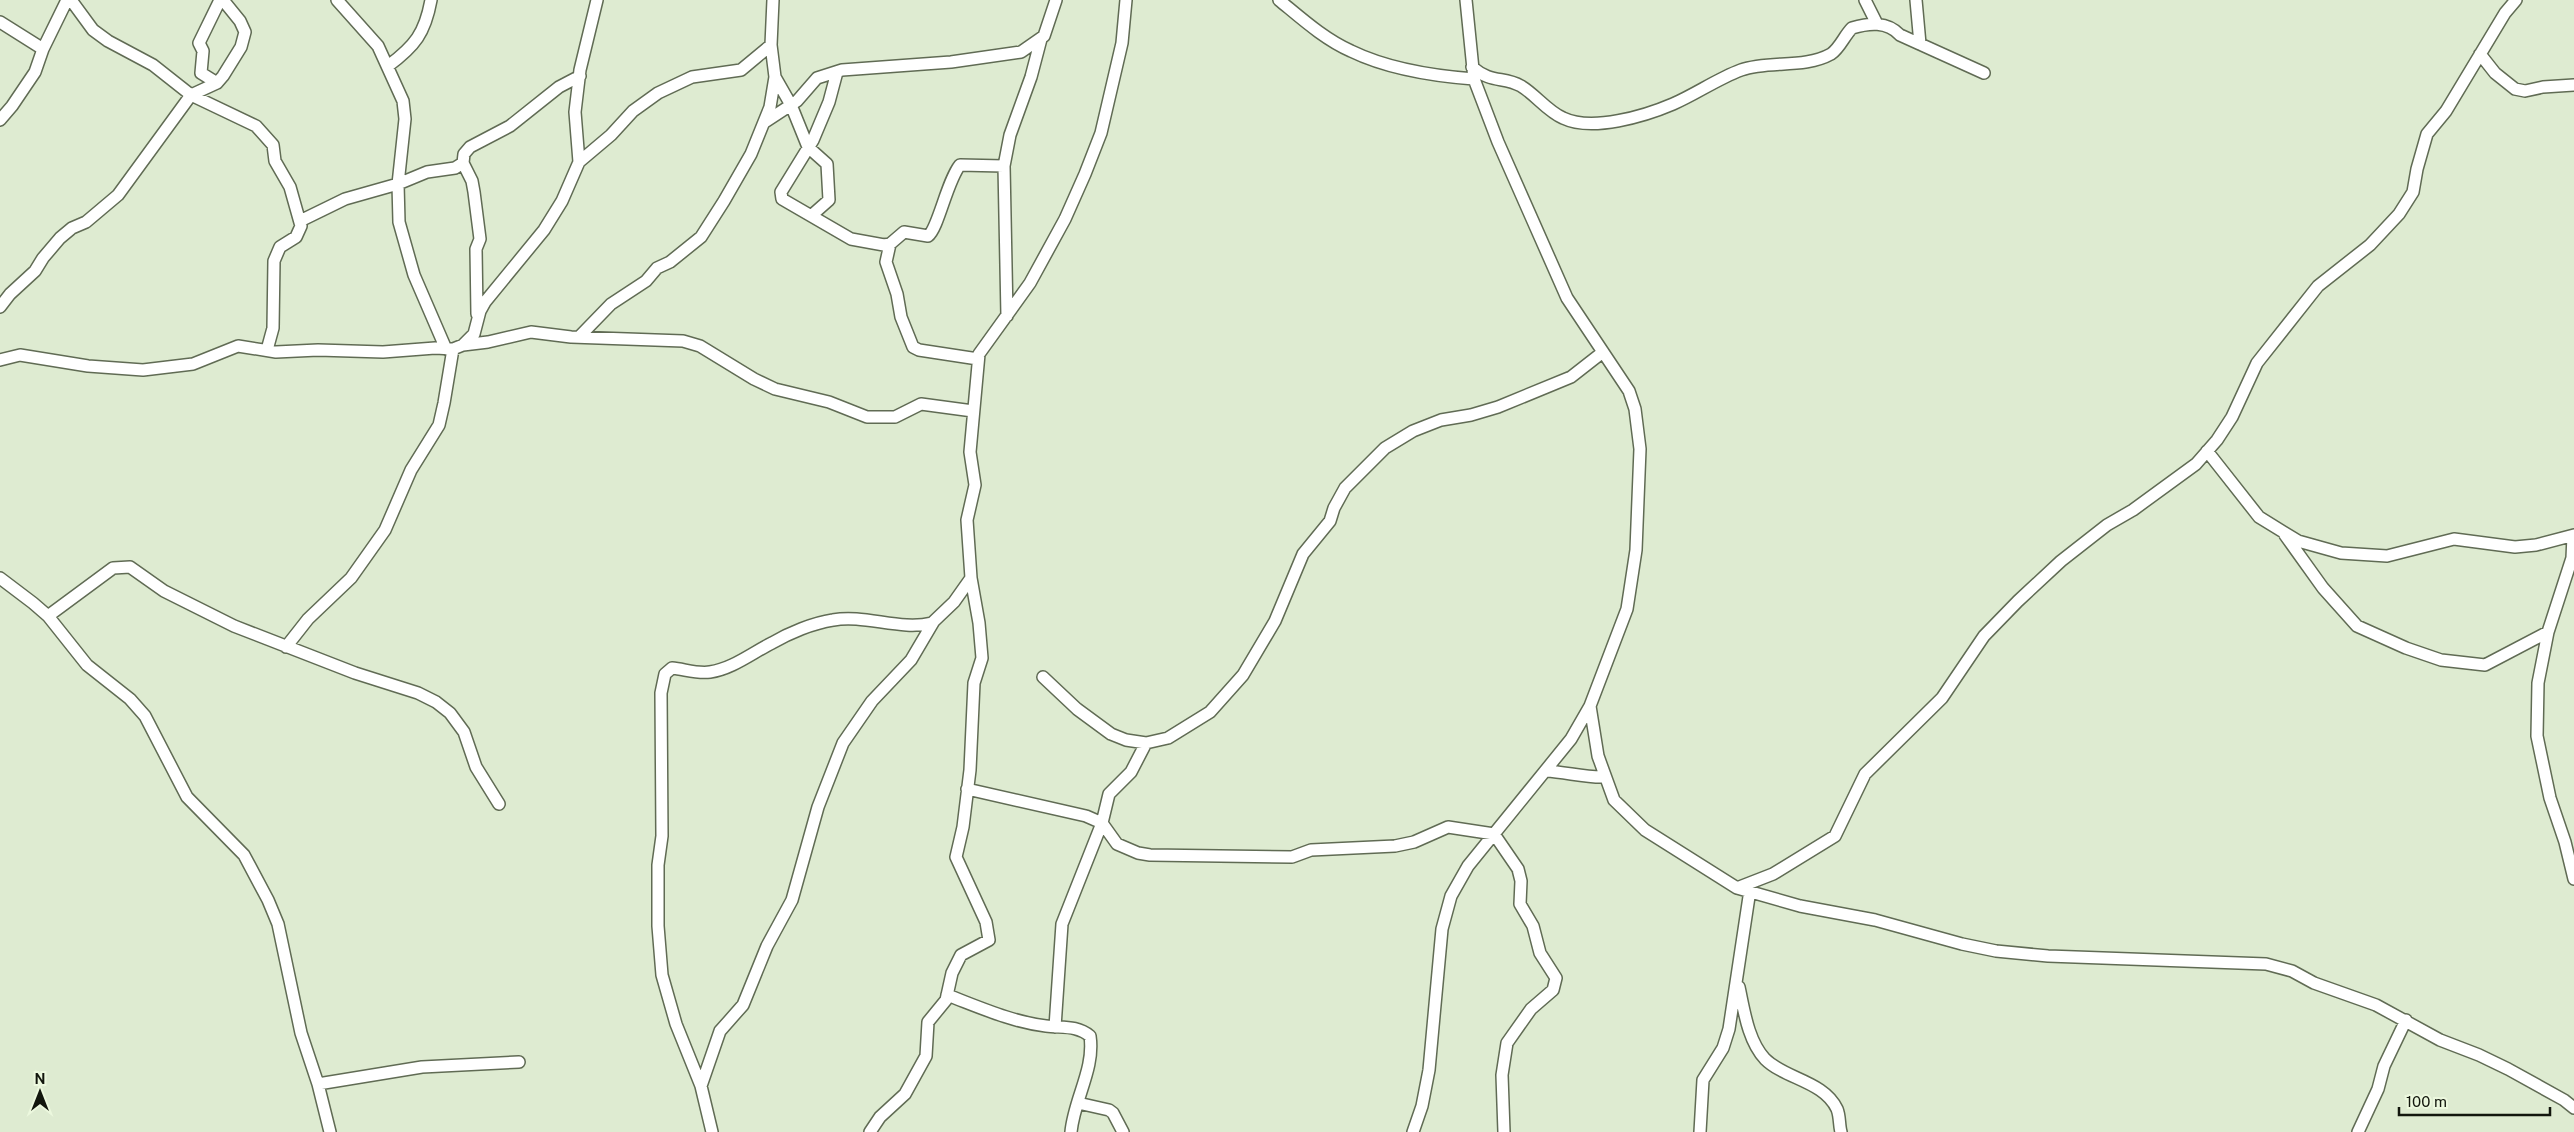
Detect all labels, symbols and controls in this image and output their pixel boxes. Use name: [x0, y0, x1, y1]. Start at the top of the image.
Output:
north arrow: [15, 1067, 65, 1117]
text: N: [35, 1071, 45, 1087]
scale bar: [2399, 1084, 2550, 1116]
text: 100 m: [2406, 1093, 2447, 1110]

